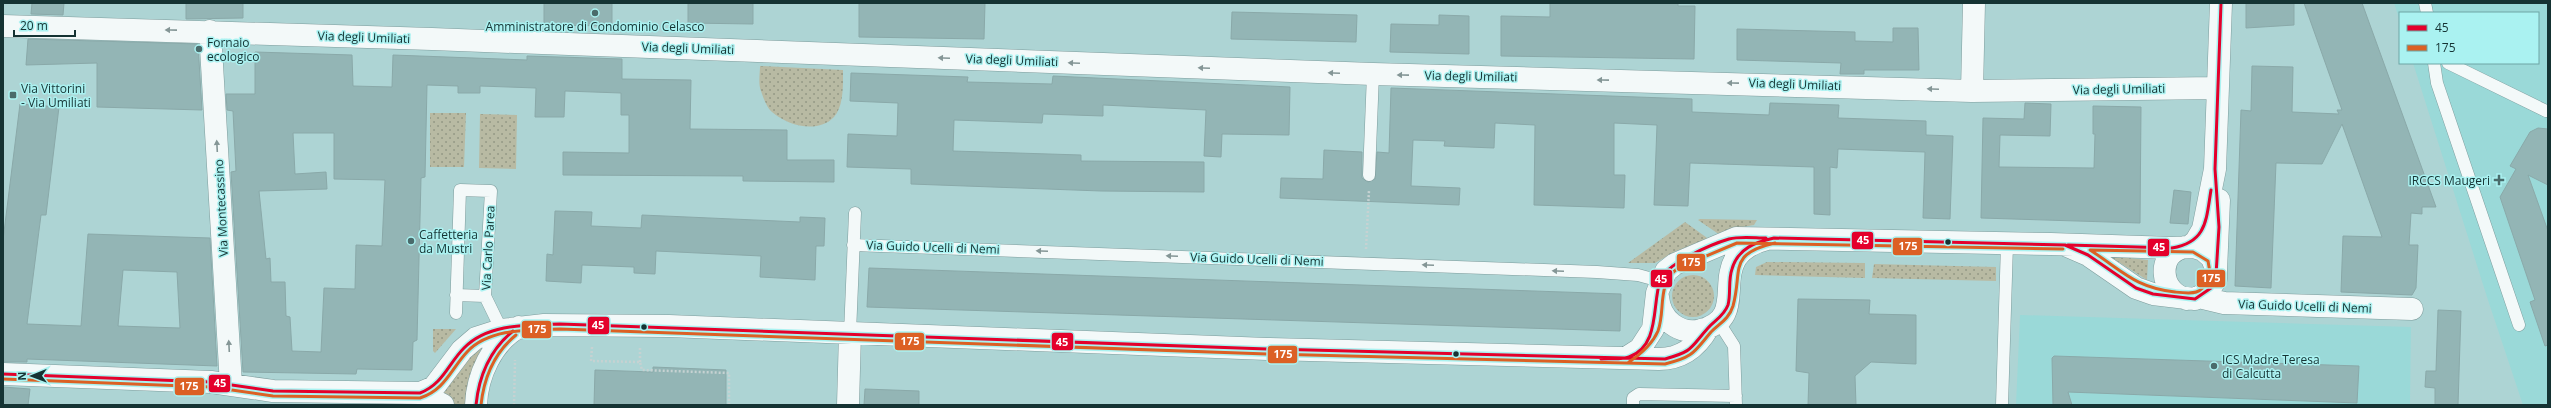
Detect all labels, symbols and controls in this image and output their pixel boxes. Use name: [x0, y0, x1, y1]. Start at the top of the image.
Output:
marker: Amministratore di Condominio Celasco: [590, 8, 600, 18]
scale bar: [14, 12, 75, 38]
legend: [2399, 12, 2539, 64]
text: 20 m: [20, 17, 48, 34]
place label: Amministratore di Condominio Celasco: [486, 18, 704, 35]
text: 45: [2435, 19, 2449, 36]
one-way arrow: [164, 27, 177, 33]
street label: Via degli Umiliati: [317, 27, 411, 47]
place label: Fornaio ecologico: [207, 34, 259, 65]
street label: Via degli Umiliati: [641, 38, 735, 58]
text: 175: [2435, 39, 2456, 56]
marker: Fornaio ecologico: [194, 44, 204, 54]
street label: Via degli Umiliati: [965, 50, 1059, 70]
one-way arrow: [937, 55, 950, 61]
one-way arrow: [1067, 60, 1080, 66]
one-way arrow: [1198, 64, 1210, 71]
street label: Via degli Umiliati: [1425, 67, 1517, 85]
one-way arrow: [1328, 69, 1340, 76]
one-way arrow: [1396, 72, 1409, 78]
street label: Via degli Umiliati: [1748, 74, 1842, 94]
one-way arrow: [1597, 76, 1609, 83]
place label: Via Vittorini - Via Umiliati: [21, 80, 91, 111]
one-way arrow: [1726, 80, 1739, 86]
street label: Via degli Umiliati: [2073, 80, 2165, 98]
one-way arrow: [1927, 86, 1939, 93]
marker: Via Vittorini - Via Umiliati: [8, 90, 18, 100]
one-way arrow: [214, 139, 220, 152]
street label: Via Montecassino: [210, 159, 232, 257]
place label: IRCCS Maugeri: [2408, 172, 2490, 189]
marker: IRCCS Maugeri: [2493, 174, 2505, 186]
street label: Via Carlo Parea: [477, 205, 499, 291]
place label: Caffetteria da Mustri: [419, 226, 478, 257]
line badge: 45: [1851, 231, 1874, 250]
text: 45: [1857, 232, 1869, 247]
marker: Caffetteria da Mustri: [406, 236, 416, 246]
street label: Via Guido Ucelli di Nemi: [866, 236, 1000, 258]
line badge: 175: [1892, 237, 1923, 256]
unlabelled marker: [1943, 237, 1953, 247]
text: 175: [1899, 238, 1917, 253]
line badge: 45: [2147, 238, 2170, 257]
text: 45: [2153, 239, 2165, 254]
one-way arrow: [1036, 248, 1048, 255]
street label: Via Guido Ucelli di Nemi: [1190, 248, 1324, 270]
one-way arrow: [1165, 253, 1178, 259]
line badge: 175: [1676, 253, 1706, 272]
text: 175: [1682, 254, 1700, 269]
one-way arrow: [1422, 262, 1434, 269]
one-way arrow: [1552, 267, 1564, 274]
line badge: 45: [1650, 269, 1673, 288]
line badge: 175: [2196, 269, 2226, 288]
text: 175: [2202, 270, 2220, 285]
text: 45: [1655, 271, 1667, 286]
street label: Via Guido Ucelli di Nemi: [2238, 295, 2372, 317]
line badge: 45: [587, 316, 610, 335]
text: 45: [592, 317, 604, 332]
line badge: 175: [521, 320, 552, 339]
text: 175: [528, 321, 546, 336]
unlabelled marker: [639, 322, 649, 332]
line badge: 175: [894, 332, 925, 351]
line badge: 45: [1051, 332, 1074, 351]
text: 175: [901, 333, 919, 348]
text: 45: [1056, 334, 1068, 349]
one-way arrow: [225, 340, 232, 352]
line badge: 175: [1267, 345, 1298, 364]
text: 175: [1274, 346, 1292, 361]
unlabelled marker: [1451, 349, 1461, 359]
place label: ICS Madre Teresa di Calcutta: [2222, 351, 2320, 382]
north arrow: [12, 356, 52, 396]
marker: ICS Madre Teresa di Calcutta: [2209, 361, 2219, 371]
text: N: [14, 372, 29, 381]
line badge: 45: [208, 374, 231, 393]
text: 45: [214, 375, 226, 390]
line badge: 175: [174, 377, 205, 396]
text: 175: [180, 378, 198, 393]

